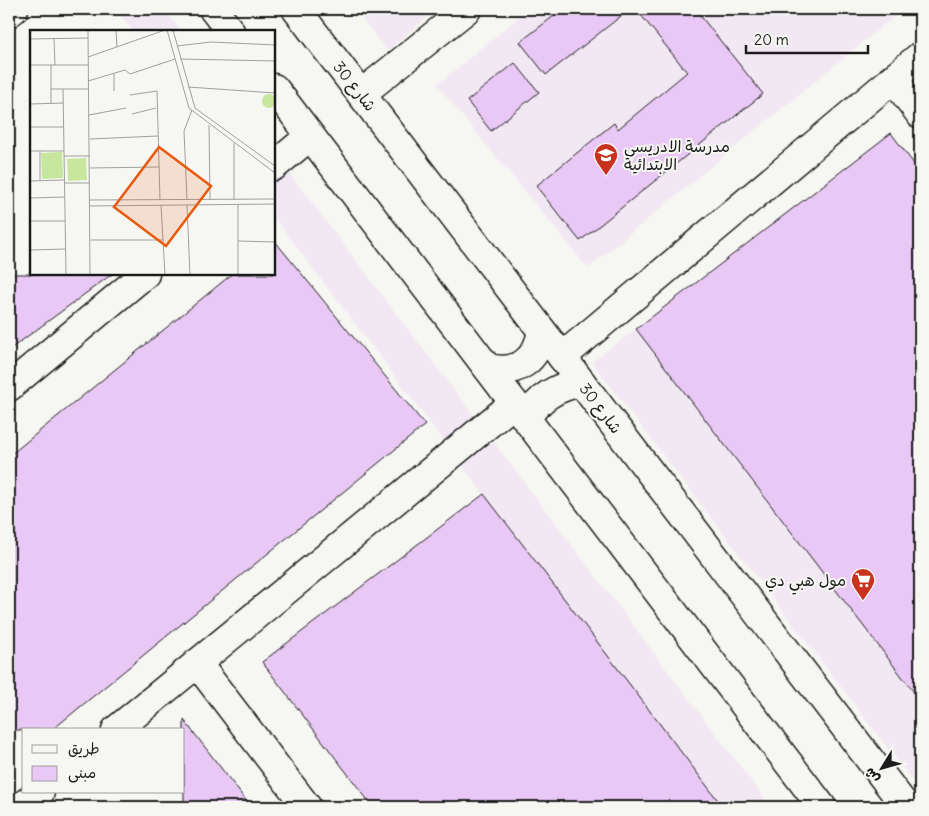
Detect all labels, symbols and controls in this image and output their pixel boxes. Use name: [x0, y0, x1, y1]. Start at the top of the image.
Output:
scale bar: [746, 22, 869, 54]
inset map: [30, 30, 275, 275]
text: 20 m: [754, 30, 789, 49]
street label: شارع 30: [328, 57, 381, 116]
place label: مدرسة الادريسي الابتدائية: [624, 136, 730, 174]
school or university icon: مدرسة الادريسي الابتدائية: [593, 142, 619, 176]
street label: شارع 30: [574, 379, 626, 438]
supermarket icon: مول هبي دي: [850, 567, 876, 601]
place label: مول هبي دي: [765, 570, 846, 595]
legend: [22, 728, 185, 794]
text: طريق: [68, 739, 100, 758]
north arrow: [856, 744, 906, 794]
text: مبنى: [68, 763, 96, 783]
text: ش: [860, 764, 883, 787]

